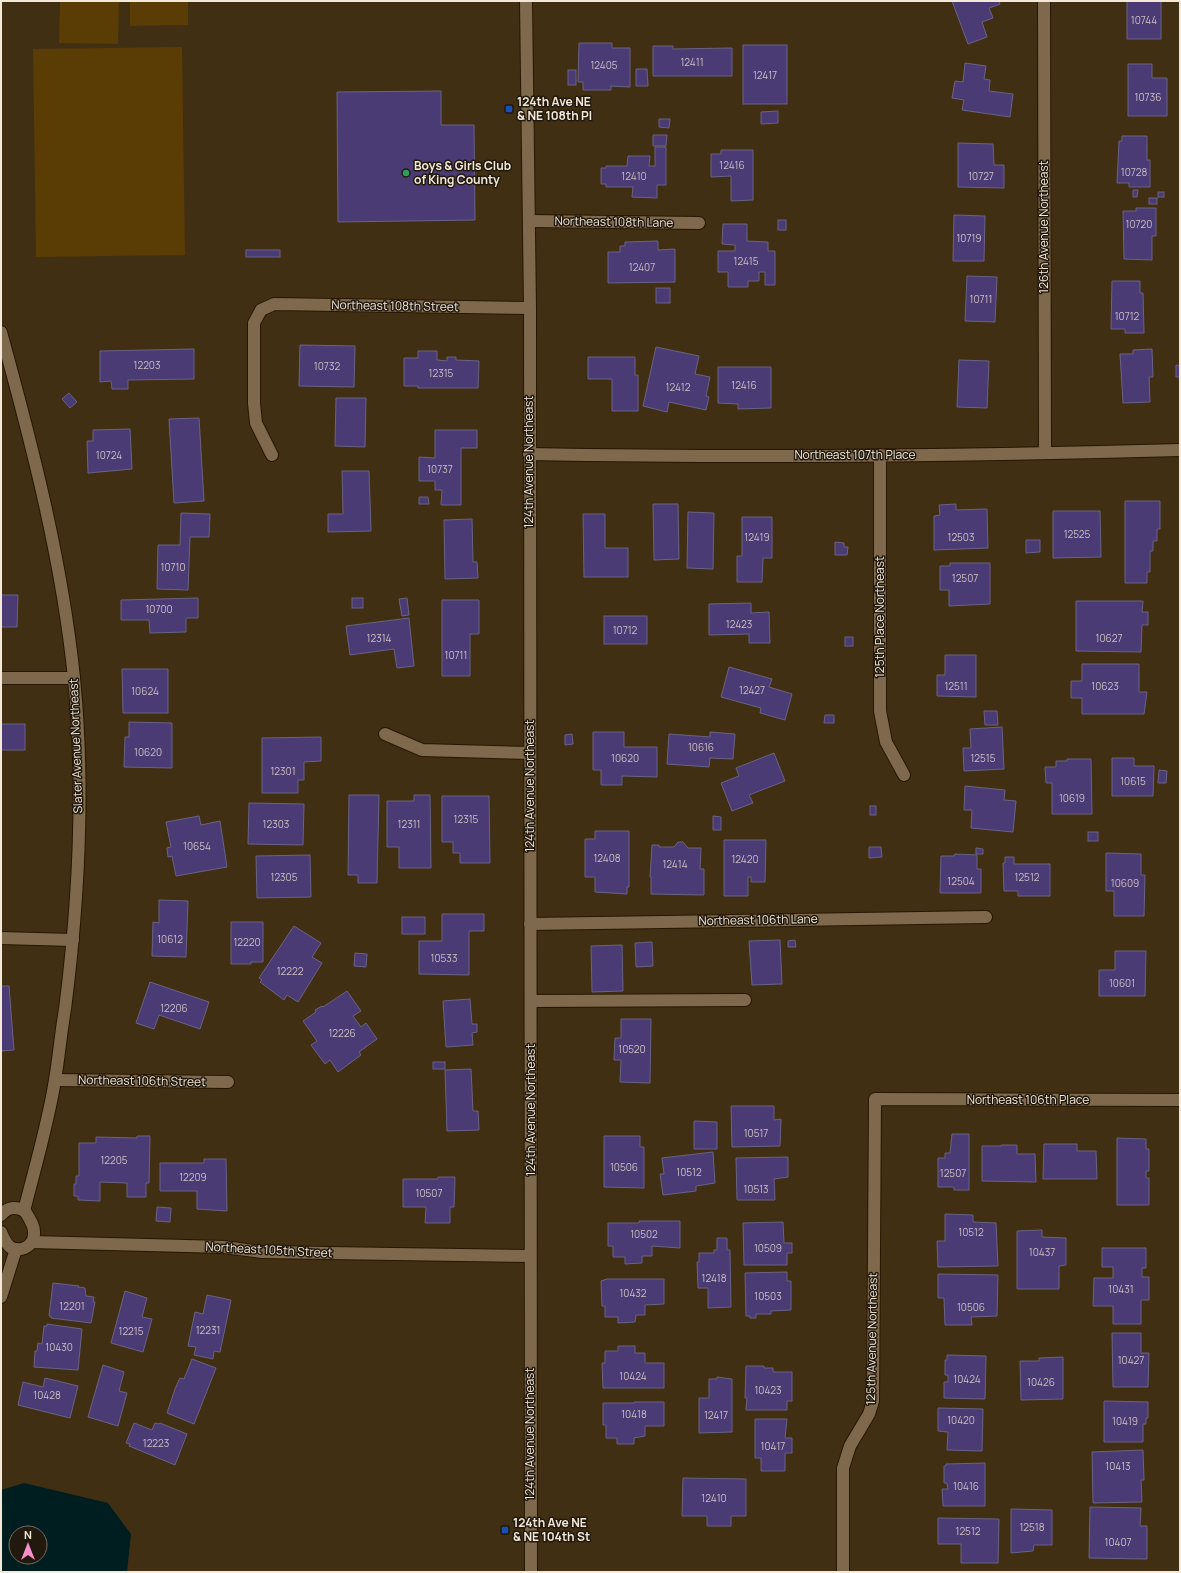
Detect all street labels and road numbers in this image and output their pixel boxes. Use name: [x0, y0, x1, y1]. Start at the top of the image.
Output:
street label: 126th Avenue Northeast: [1035, 160, 1052, 294]
street label: Northeast 108th Lane: [554, 212, 674, 231]
street label: Northeast 108th Street: [331, 296, 459, 315]
street label: 124th Avenue Northeast: [520, 396, 537, 528]
street label: Northeast 107th Place: [794, 446, 916, 463]
street label: 125th Place Northeast: [871, 556, 888, 678]
street label: Slater Avenue Northeast: [65, 678, 86, 814]
street label: 124th Avenue Northeast: [521, 720, 538, 852]
street label: Northeast 106th Lane: [698, 910, 818, 929]
street label: 124th Avenue Northeast: [522, 1044, 539, 1176]
street label: Northeast 106th Street: [78, 1071, 206, 1090]
street label: Northeast 106th Place: [967, 1091, 1089, 1108]
street label: Northeast 105th Street: [205, 1238, 333, 1261]
street label: 125th Avenue Northeast: [862, 1272, 881, 1405]
street label: 124th Avenue Northeast: [521, 1368, 538, 1500]

